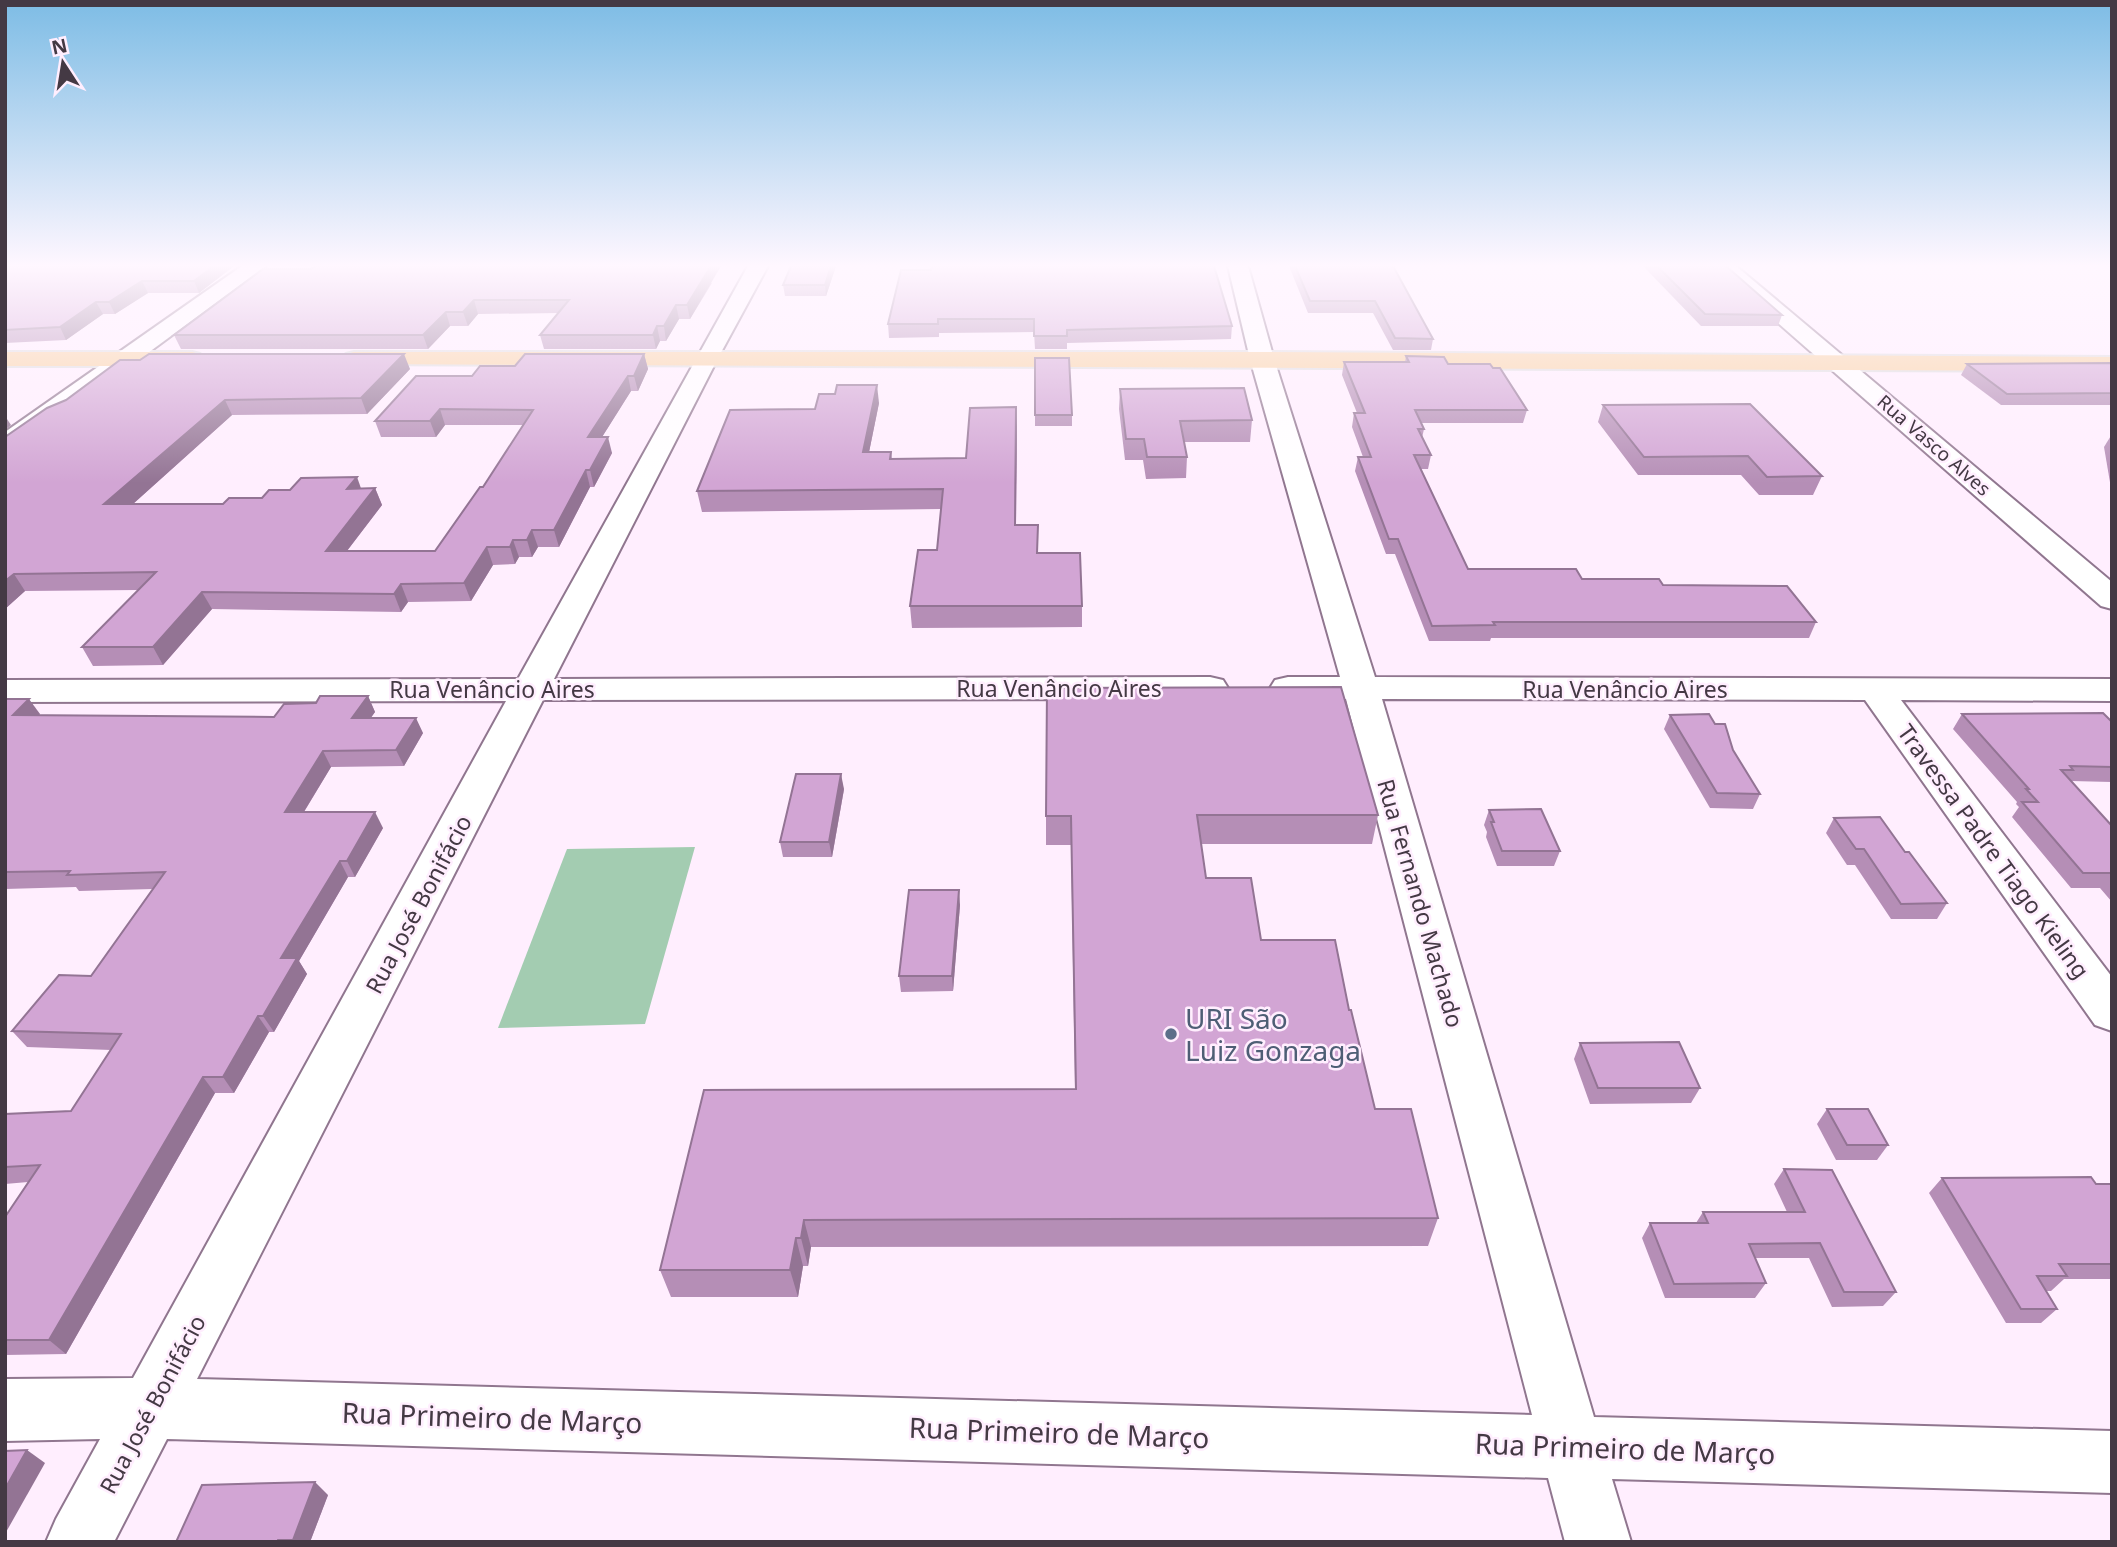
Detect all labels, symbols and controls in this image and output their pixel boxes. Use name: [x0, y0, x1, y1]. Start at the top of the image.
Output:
north arrow: [28, 28, 98, 98]
text: N: [49, 32, 70, 61]
street label: Rua Vasco Alves: [1872, 389, 1996, 501]
street label: Rua Venâncio Aires: [956, 672, 1162, 704]
street label: Rua Venâncio Aires: [389, 673, 595, 705]
street label: Rua Venâncio Aires: [1522, 673, 1728, 705]
street label: Travessa Padre Tiago Kieling: [1891, 717, 2097, 985]
street label: Rua Fernando Machado: [1370, 775, 1472, 1031]
street label: Rua José Bonifácio: [357, 809, 479, 999]
place label: URI São Luiz Gonzaga: [1185, 999, 1361, 1069]
marker: URI São Luiz Gonzaga: [1163, 1026, 1179, 1042]
street label: Rua José Bonifácio: [91, 1309, 213, 1499]
street label: Rua Primeiro de Março: [341, 1393, 643, 1441]
street label: Rua Primeiro de Março: [908, 1408, 1210, 1456]
street label: Rua Primeiro de Março: [1474, 1424, 1776, 1472]

